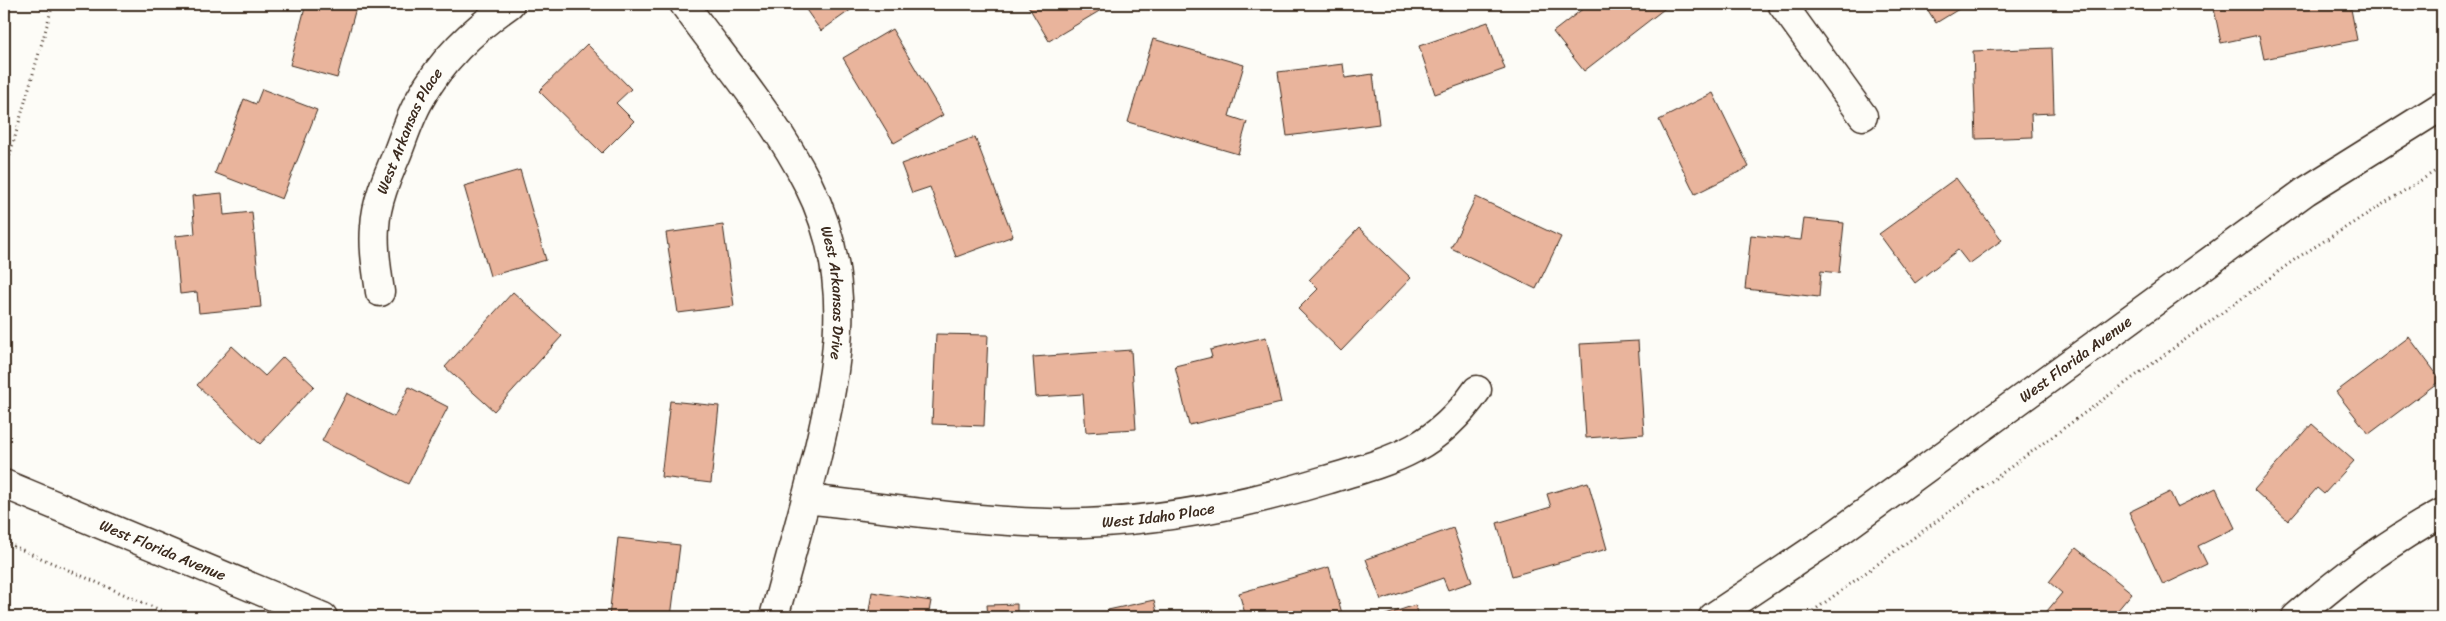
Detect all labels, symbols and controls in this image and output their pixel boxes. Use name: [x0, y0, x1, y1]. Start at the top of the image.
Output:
street label: West Arkansas Place: [369, 62, 450, 198]
street label: West Arkansas Drive: [813, 223, 851, 361]
street label: West Florida Avenue: [2013, 309, 2138, 409]
street label: West Idaho Place: [1101, 495, 1217, 535]
street label: West Florida Avenue: [96, 512, 230, 588]

